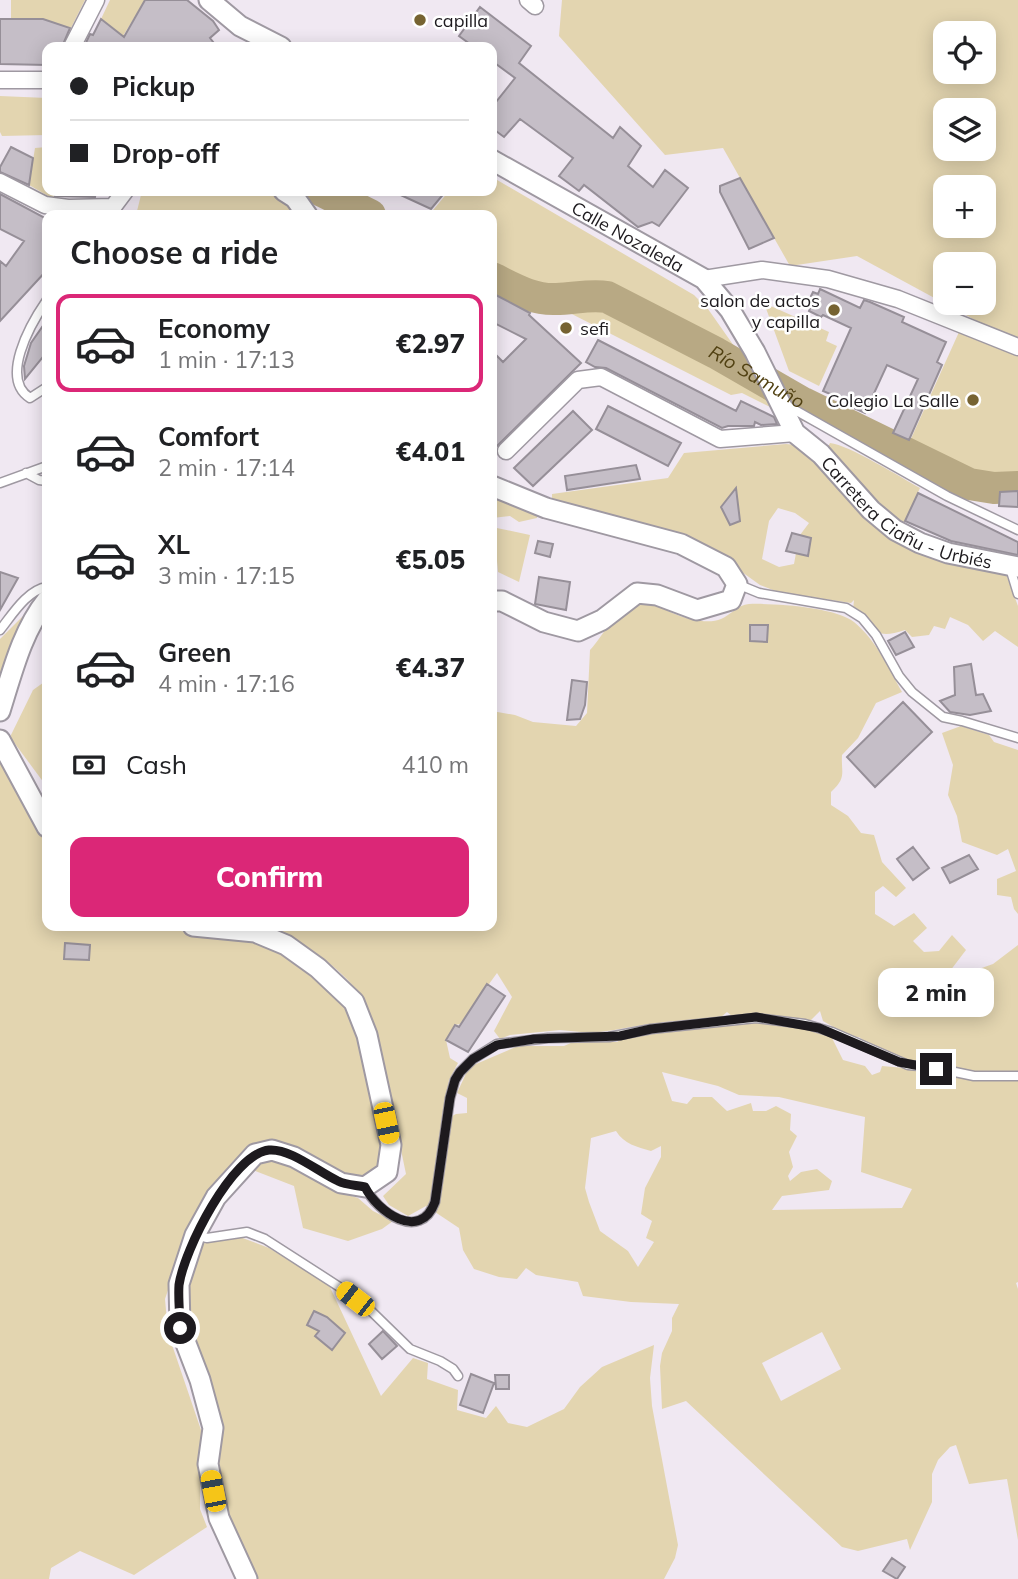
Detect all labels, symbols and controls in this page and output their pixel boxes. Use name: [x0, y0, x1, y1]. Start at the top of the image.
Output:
place label: capilla: [434, 9, 488, 32]
marker: capilla: [412, 12, 428, 28]
map controls: [933, 21, 996, 315]
button: locate: [933, 21, 996, 84]
text: Pickup: [112, 70, 195, 103]
button: layers: [933, 98, 996, 161]
text: Drop-off: [112, 137, 219, 170]
button: +: [933, 175, 996, 238]
street label: Calle Nozaleda: [568, 196, 688, 277]
text: Choose a ride: [70, 232, 278, 272]
button: −: [933, 252, 996, 315]
place label: salon de actos y capilla: [700, 289, 820, 333]
marker: salon de actos y capilla: [826, 302, 842, 318]
icon: car: [74, 312, 137, 375]
text: Economy: [158, 312, 270, 345]
place label: sefi: [580, 317, 609, 340]
marker: sefi: [558, 320, 574, 336]
text: €2.97: [396, 327, 465, 360]
water label: Río Samuño: [705, 340, 809, 413]
text: 1 min · 17:13: [158, 345, 295, 374]
place label: Colegio La Salle: [827, 389, 959, 412]
marker: Colegio La Salle: [965, 392, 981, 408]
icon: car: [74, 420, 137, 483]
text: Comfort: [158, 420, 259, 453]
text: €4.01: [396, 435, 465, 468]
street label: Carretera Ciañu - Urbiés: [817, 451, 994, 573]
text: 2 min · 17:14: [158, 453, 295, 482]
icon: car: [74, 528, 137, 591]
text: XL: [158, 528, 190, 561]
text: €5.05: [396, 543, 465, 576]
text: 3 min · 17:15: [158, 561, 295, 590]
icon: car: [74, 636, 137, 699]
text: Green: [158, 636, 231, 669]
text: €4.37: [396, 651, 465, 684]
text: 4 min · 17:16: [158, 669, 295, 698]
icon: cash: [70, 746, 108, 784]
text: Cash: [126, 748, 187, 781]
text: 410 m: [401, 750, 469, 779]
button: Confirm: [70, 837, 469, 917]
callout: 2 min: [878, 968, 994, 1016]
text: 2 min: [905, 978, 967, 1007]
route end: [920, 1053, 952, 1085]
car: [372, 1100, 401, 1146]
car: [332, 1278, 379, 1320]
route start: [164, 1312, 196, 1344]
car: [199, 1468, 228, 1514]

